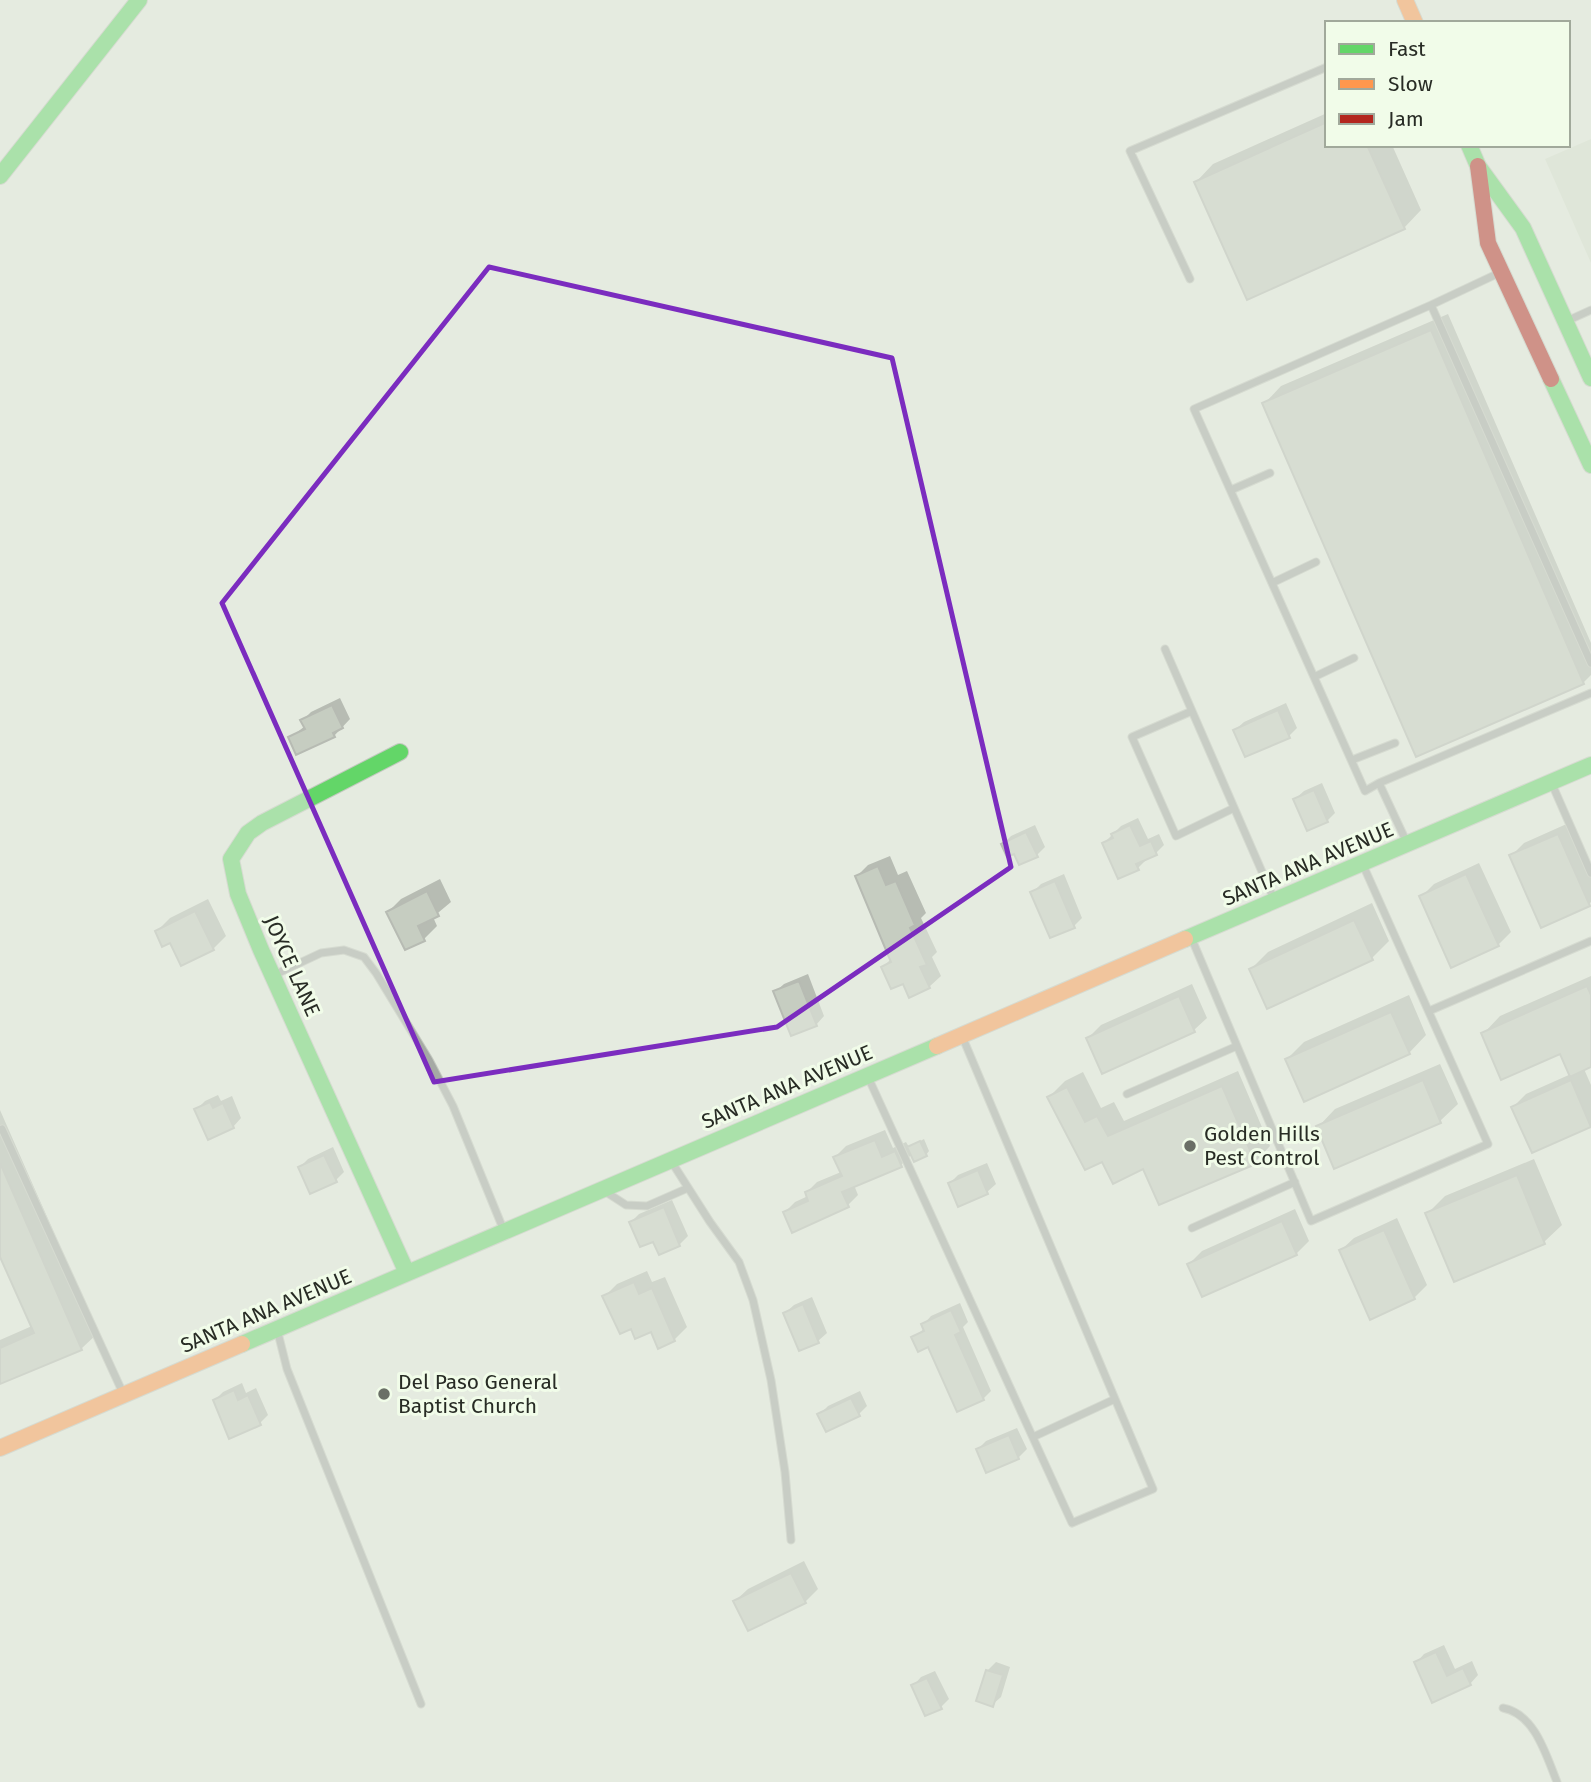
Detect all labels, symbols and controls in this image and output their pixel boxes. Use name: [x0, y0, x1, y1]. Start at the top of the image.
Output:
legend: [1325, 21, 1570, 147]
text: Fast: [1388, 36, 1426, 62]
text: Slow: [1388, 71, 1433, 97]
text: Jam: [1388, 106, 1424, 132]
street label: SANTA ANA AVENUE: [1219, 816, 1397, 912]
street label: JOYCE LANE: [258, 911, 326, 1021]
street label: SANTA ANA AVENUE: [698, 1039, 876, 1135]
place label: Golden Hills Pest Control: [1204, 1121, 1320, 1171]
marker: Golden Hills Pest Control: [1182, 1138, 1198, 1154]
street label: SANTA ANA AVENUE: [177, 1263, 355, 1359]
place label: Del Paso General Baptist Church: [398, 1369, 558, 1419]
marker: Del Paso General Baptist Church: [376, 1386, 392, 1402]

